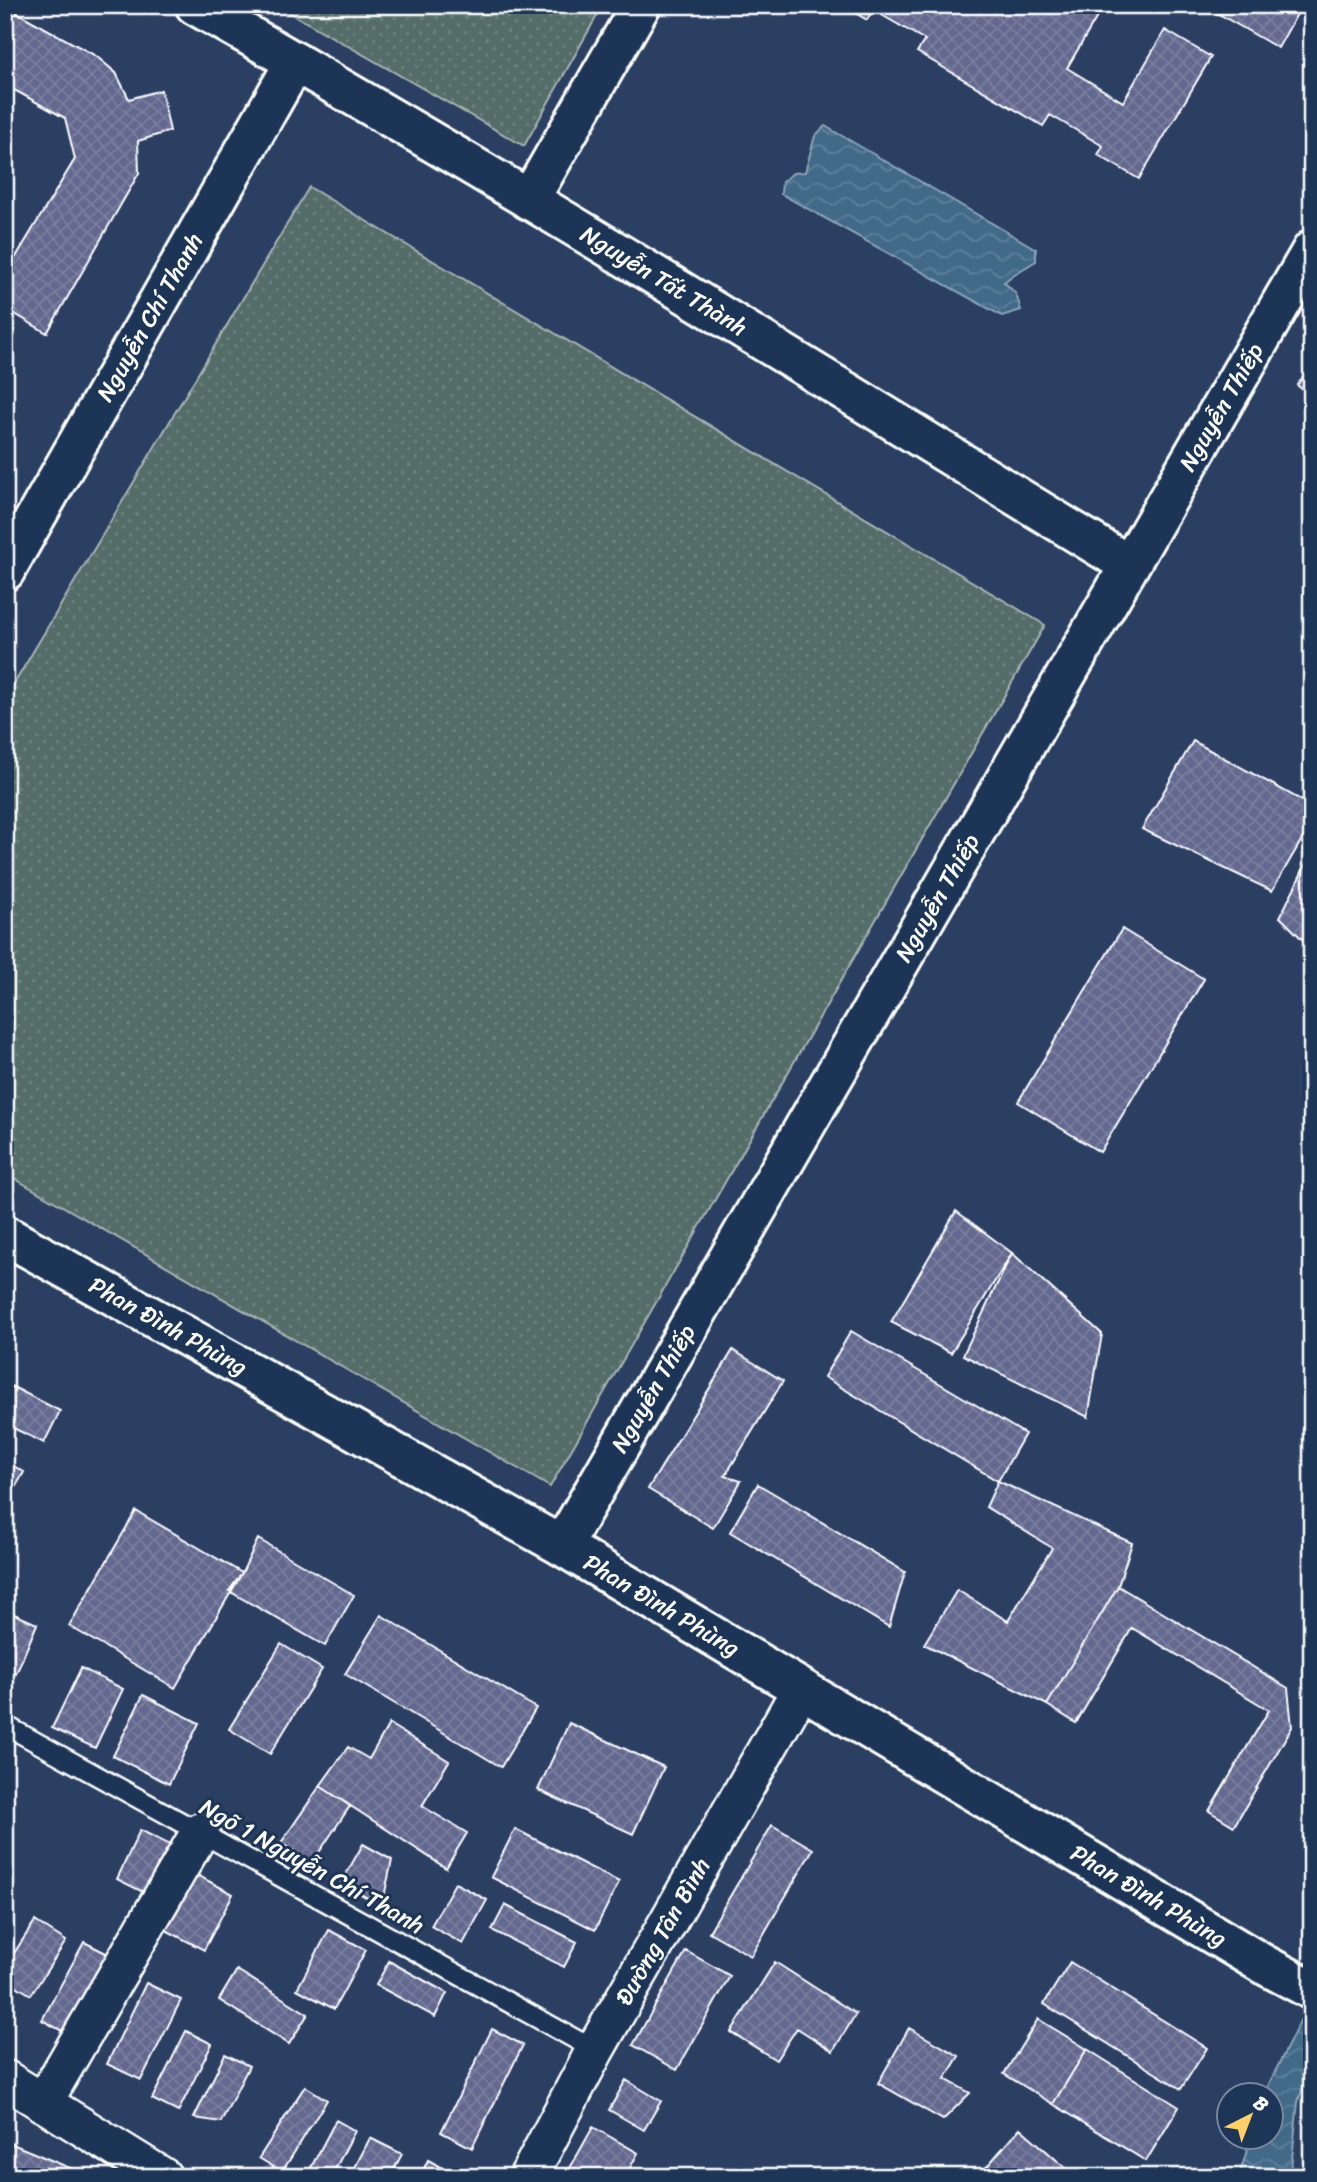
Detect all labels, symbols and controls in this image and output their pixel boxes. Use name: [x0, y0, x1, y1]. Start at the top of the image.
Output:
street label: Nguyễn Tất Thành: [572, 214, 756, 348]
street label: Nguyễn Chí Thanh: [85, 225, 215, 410]
street label: Nguyễn Thiếp: [1167, 334, 1275, 479]
street label: Nguyễn Thiếp: [883, 825, 991, 970]
street label: Phan Đình Phùng: [81, 1265, 256, 1388]
street label: Nguyễn Thiếp: [599, 1316, 707, 1461]
street label: Phan Đình Phùng: [575, 1542, 748, 1669]
street label: Ngõ 1 Nguyễn Chí Thanh: [191, 1786, 433, 1946]
street label: Phan Đình Phùng: [1062, 1833, 1235, 1959]
street label: Đường Tân Bình: [604, 1850, 722, 2014]
north arrow: [1216, 2080, 1286, 2150]
text: B: [1246, 2087, 1277, 2120]

